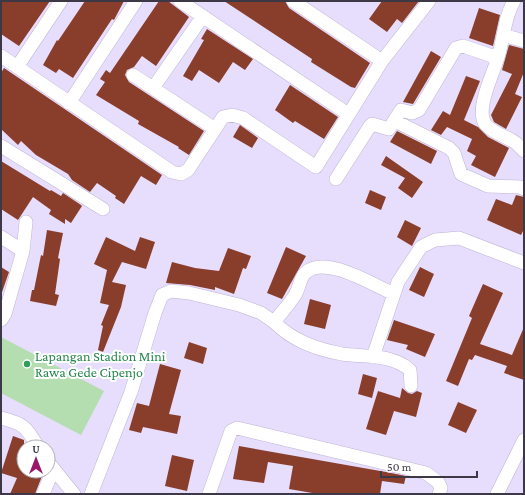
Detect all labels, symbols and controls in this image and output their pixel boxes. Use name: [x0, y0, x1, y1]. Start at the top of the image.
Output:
place label: Lapangan Stadion Mini Rawa Gede Cipenjo: [35, 348, 166, 381]
marker: Lapangan Stadion Mini Rawa Gede Cipenjo: [22, 359, 32, 369]
north arrow: [16, 439, 56, 479]
text: U: [32, 443, 40, 455]
scale bar: [381, 453, 477, 479]
text: 50 m: [387, 460, 412, 474]

